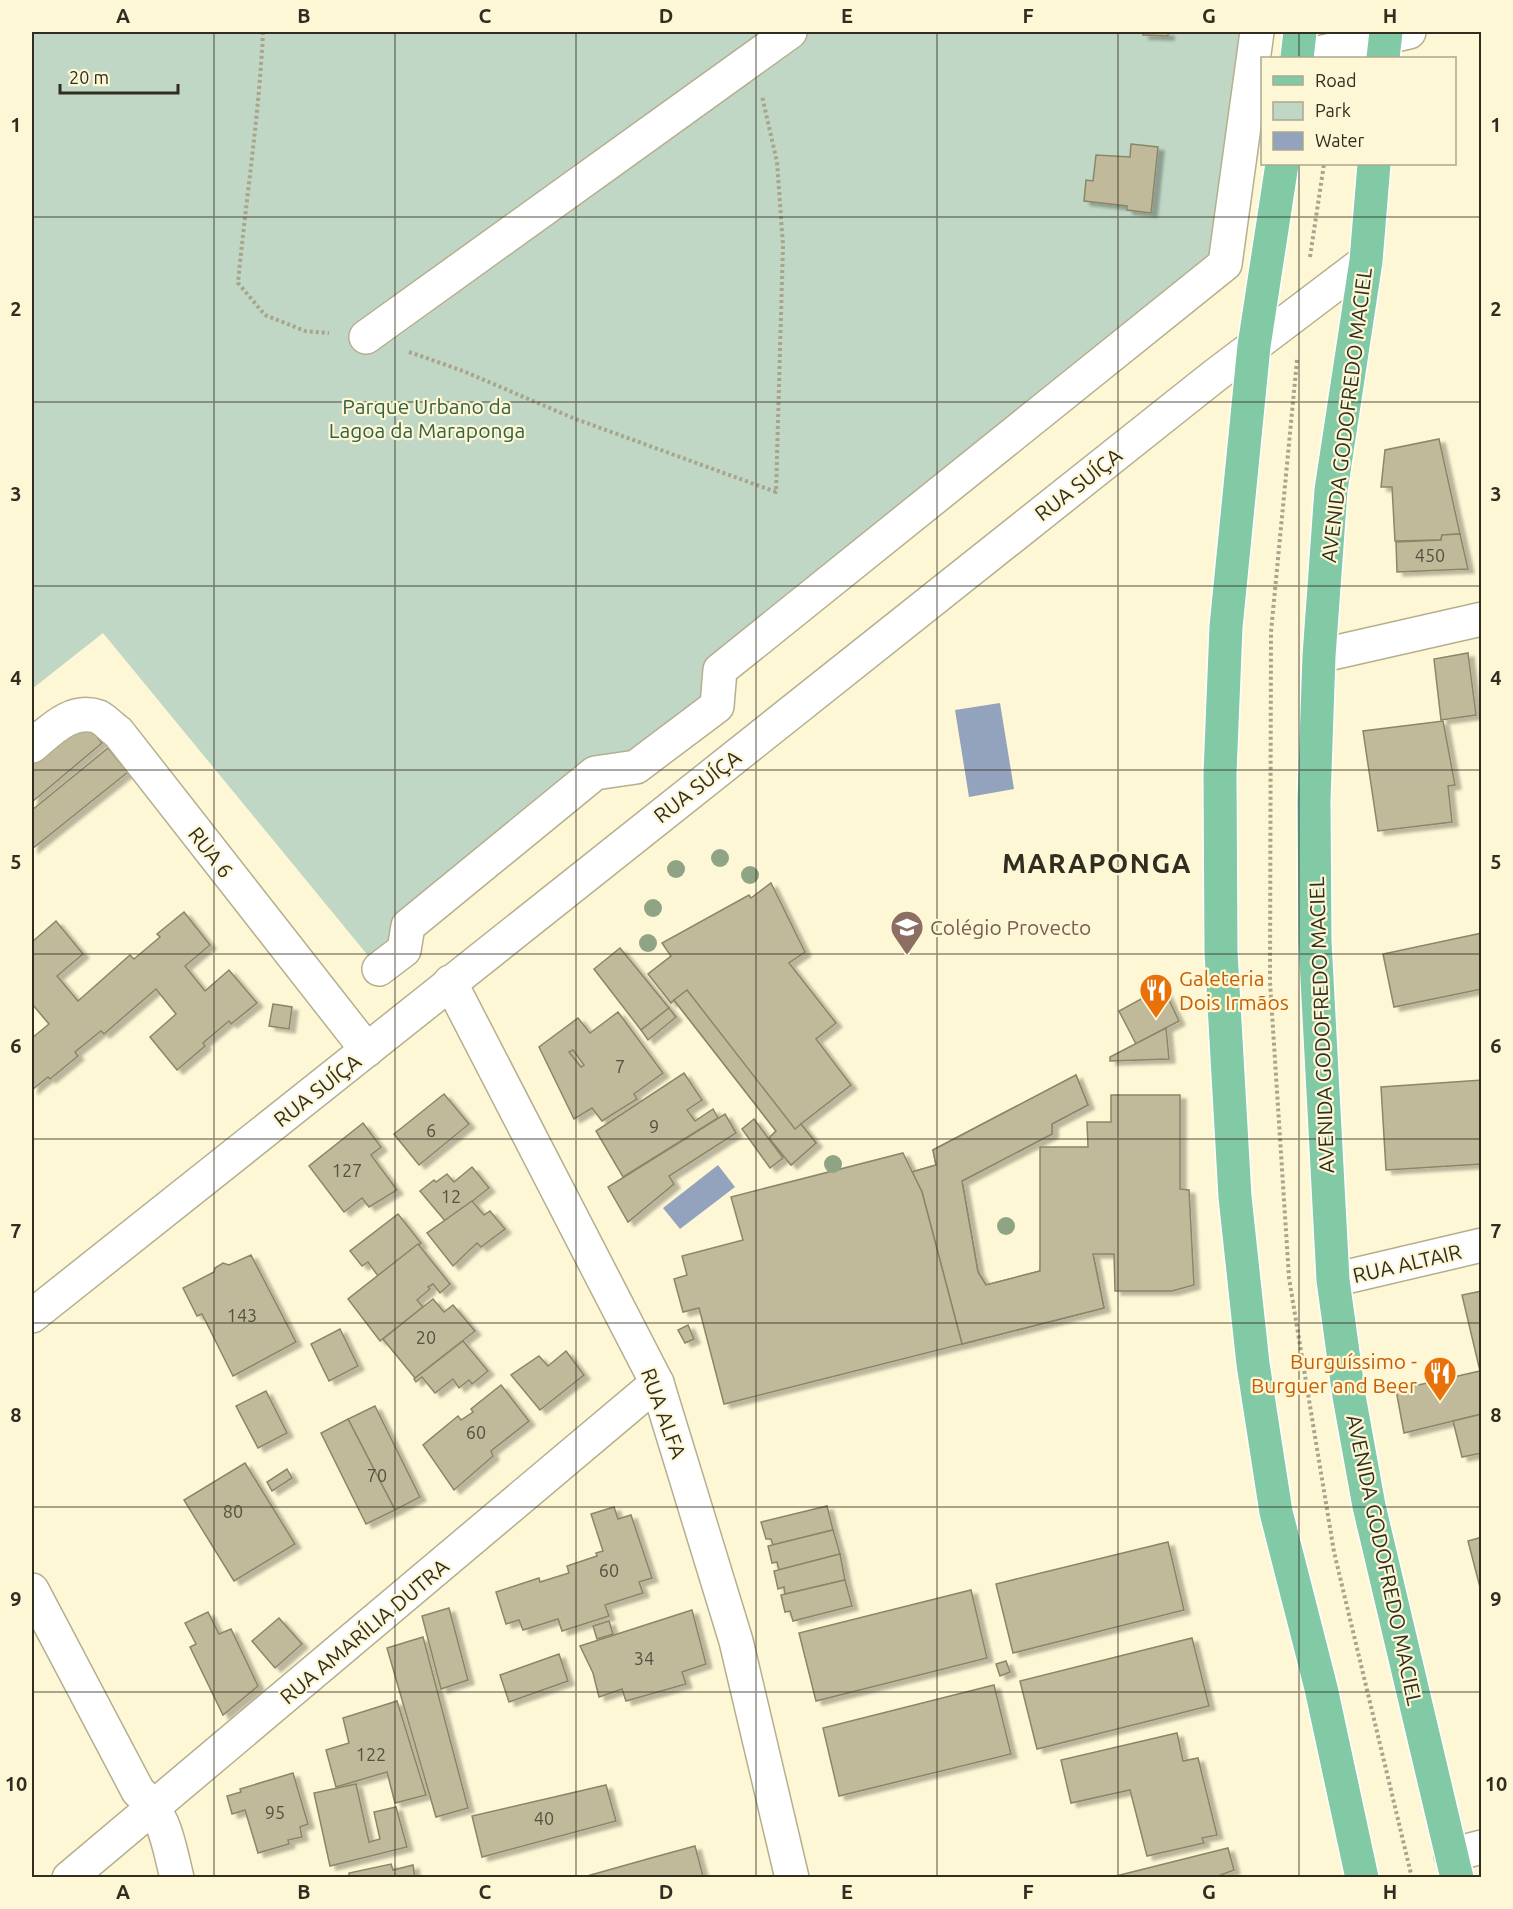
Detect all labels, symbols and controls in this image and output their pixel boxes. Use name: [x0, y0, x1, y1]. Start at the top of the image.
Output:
text: A: [116, 4, 130, 27]
text: B: [297, 4, 311, 27]
text: C: [479, 4, 492, 27]
text: D: [659, 4, 673, 27]
text: E: [841, 4, 853, 27]
text: F: [1022, 4, 1034, 27]
text: G: [1202, 4, 1216, 27]
text: H: [1383, 4, 1397, 27]
scale bar: [60, 57, 178, 95]
legend: [1261, 57, 1456, 165]
text: 20 m: [69, 67, 109, 87]
text: Road: [1315, 70, 1357, 90]
text: Park: [1315, 100, 1351, 120]
text: 1: [10, 113, 22, 136]
text: 1: [1490, 113, 1502, 136]
text: Water: [1315, 130, 1365, 150]
street label: AVENIDA GODOFREDO MACIEL: [1316, 266, 1376, 564]
text: 2: [10, 297, 22, 320]
text: 2: [1490, 297, 1502, 320]
park label: Parque Urbano da Lagoa da Maraponga: [329, 394, 525, 442]
street label: RUA SUÍÇA: [1030, 442, 1126, 525]
text: 3: [10, 482, 22, 505]
text: 3: [1490, 482, 1502, 505]
house number: 450: [1415, 545, 1445, 565]
text: 4: [10, 666, 22, 689]
text: 4: [1490, 666, 1502, 689]
street label: RUA SUÍÇA: [649, 744, 745, 827]
street label: RUA 6: [184, 822, 238, 882]
district label: MARAPONGA: [1002, 848, 1192, 878]
text: 5: [10, 850, 22, 873]
text: 5: [1490, 850, 1502, 873]
street label: AVENIDA GODOFREDO MACIEL: [1304, 876, 1338, 1174]
school or university icon: Colégio Provecto: [889, 909, 925, 956]
place label: Colégio Provecto: [930, 915, 1091, 939]
place label: Galeteria Dois Irmãos: [1179, 966, 1289, 1014]
restaurant icon: Galeteria Dois Irmãos: [1138, 972, 1174, 1019]
text: 6: [10, 1034, 22, 1057]
text: 6: [1490, 1034, 1502, 1057]
street label: RUA SUÍÇA: [269, 1048, 365, 1131]
house number: 7: [615, 1056, 625, 1076]
house number: 9: [649, 1116, 659, 1136]
house number: 6: [426, 1120, 436, 1140]
house number: 127: [332, 1160, 362, 1180]
house number: 12: [441, 1186, 461, 1206]
text: 7: [10, 1219, 22, 1242]
text: 7: [1490, 1219, 1502, 1242]
street label: RUA ALTAIR: [1350, 1239, 1464, 1287]
house number: 143: [227, 1305, 257, 1325]
house number: 20: [416, 1327, 436, 1347]
place label: Burguíssimo - Burguer and Beer: [1251, 1349, 1417, 1397]
restaurant icon: Burguíssimo - Burguer and Beer: [1422, 1355, 1458, 1402]
street label: RUA ALFA: [637, 1365, 691, 1462]
text: 8: [10, 1403, 22, 1426]
text: 8: [1490, 1403, 1502, 1426]
street label: AVENIDA GODOFREDO MACIEL: [1342, 1412, 1428, 1708]
house number: 60: [466, 1422, 486, 1442]
house number: 70: [367, 1465, 387, 1485]
house number: 80: [223, 1501, 243, 1521]
street label: RUA AMARÍLIA DUTRA: [275, 1553, 453, 1709]
house number: 60: [599, 1560, 619, 1580]
text: 9: [10, 1587, 22, 1610]
text: 9: [1490, 1587, 1502, 1610]
house number: 34: [634, 1648, 654, 1668]
house number: 122: [356, 1744, 386, 1764]
text: 10: [5, 1772, 27, 1795]
text: 10: [1485, 1772, 1507, 1795]
house number: 95: [265, 1802, 285, 1822]
house number: 40: [534, 1808, 554, 1828]
text: A: [116, 1880, 130, 1903]
text: B: [297, 1880, 311, 1903]
text: C: [479, 1880, 492, 1903]
text: D: [659, 1880, 673, 1903]
text: E: [841, 1880, 853, 1903]
text: F: [1022, 1880, 1034, 1903]
text: G: [1202, 1880, 1216, 1903]
text: H: [1383, 1880, 1397, 1903]

